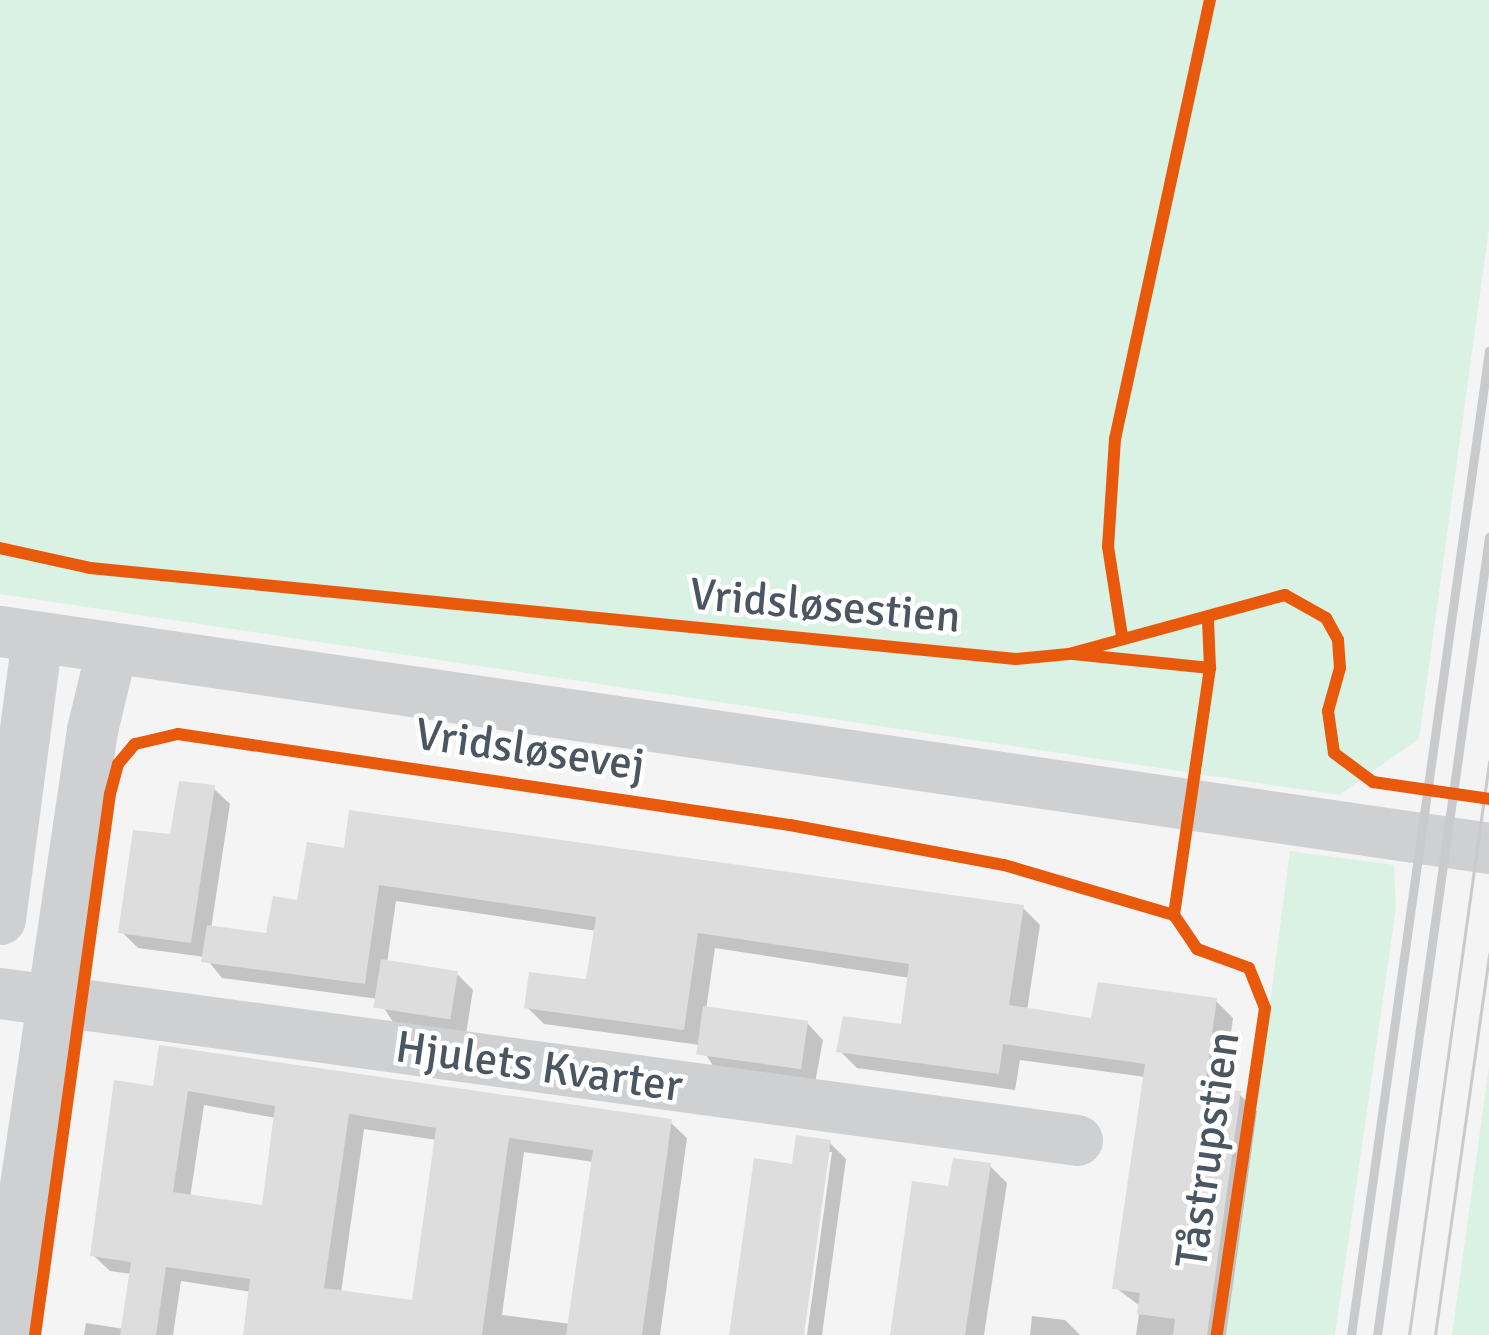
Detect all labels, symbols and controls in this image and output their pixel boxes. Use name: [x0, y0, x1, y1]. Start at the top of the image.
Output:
street label: Vridsløsestien: [687, 567, 963, 645]
street label: Vridsløsevej: [412, 707, 648, 793]
street label: Hjulets Kvarter: [392, 1020, 686, 1114]
street label: Tåstrupstien: [1165, 1028, 1251, 1272]

